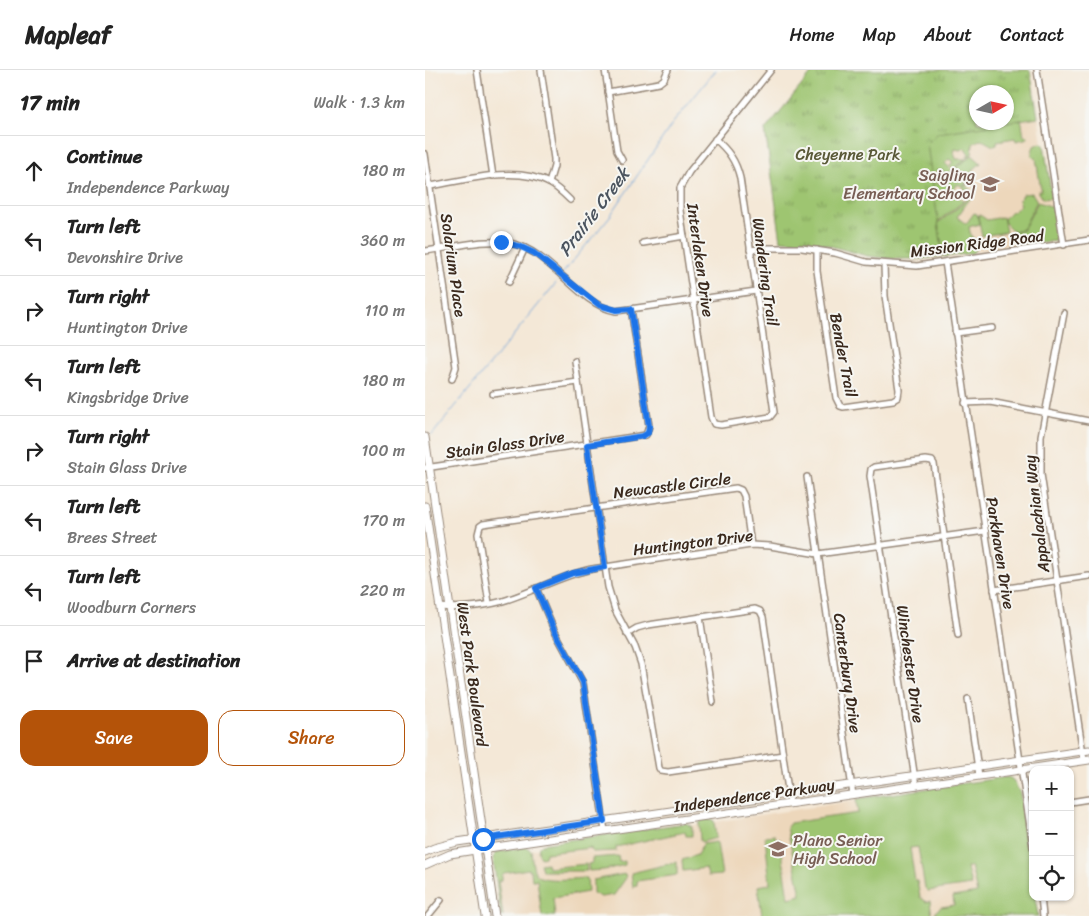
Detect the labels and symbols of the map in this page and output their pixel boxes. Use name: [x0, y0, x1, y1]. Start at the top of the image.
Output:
north arrow: [969, 85, 1014, 130]
park label: Cheyenne Park: [795, 140, 901, 169]
water label: Prairie Creek: [550, 159, 640, 263]
place label: Saigling Elementary School: [843, 161, 975, 208]
school or university icon: Saigling Elementary School: [979, 173, 1001, 195]
street label: Interlaken Drive: [678, 200, 723, 319]
street label: Solarium Place: [432, 211, 475, 319]
street label: Wandering Trail: [744, 216, 788, 328]
street label: Mission Ridge Road: [909, 221, 1047, 266]
route end: [490, 231, 513, 254]
street label: Bender Trail: [821, 310, 866, 400]
street label: Stain Glass Drive: [444, 422, 566, 467]
street label: Appalachian Way: [1015, 453, 1058, 575]
street label: Newcastle Circle: [612, 464, 732, 507]
street label: Parkhaven Drive: [977, 495, 1024, 611]
street label: Huntington Drive: [631, 521, 755, 564]
street label: West Park Boulevard: [448, 600, 497, 750]
street label: Winchester Drive: [888, 603, 933, 725]
street label: Canterbury Drive: [825, 611, 870, 735]
street label: Independence Parkway: [671, 770, 837, 821]
place label: Plano Senior High School: [793, 826, 883, 873]
route start: [472, 828, 495, 851]
school or university icon: Plano Senior High School: [767, 838, 789, 860]

